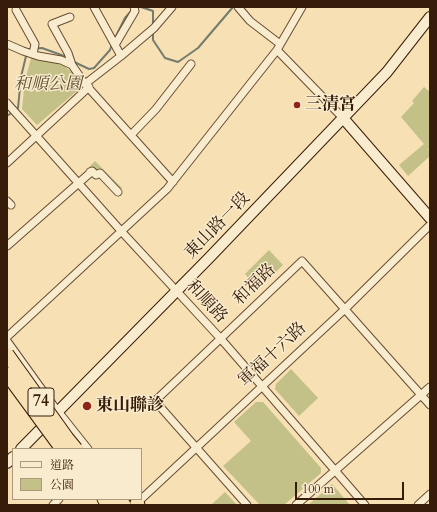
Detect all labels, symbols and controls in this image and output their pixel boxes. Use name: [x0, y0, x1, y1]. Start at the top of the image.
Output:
park label: 和順公園: [14, 75, 82, 95]
place label: 三清宮: [305, 95, 356, 115]
marker: 三清宮: [292, 100, 302, 110]
street label: 東山路一段: [181, 188, 255, 264]
street label: 和福路: [230, 260, 280, 310]
street label: 和順路: [181, 276, 231, 328]
street label: 軍福十六路: [235, 319, 311, 391]
road number: 74: [28, 388, 54, 416]
place label: 東山聯診: [96, 396, 164, 416]
marker: 東山聯診: [81, 400, 93, 412]
legend: [12, 448, 142, 500]
text: 道路: [50, 457, 74, 473]
scale bar: [297, 474, 406, 500]
text: 公園: [50, 477, 74, 493]
text: 100 m: [302, 481, 334, 497]

